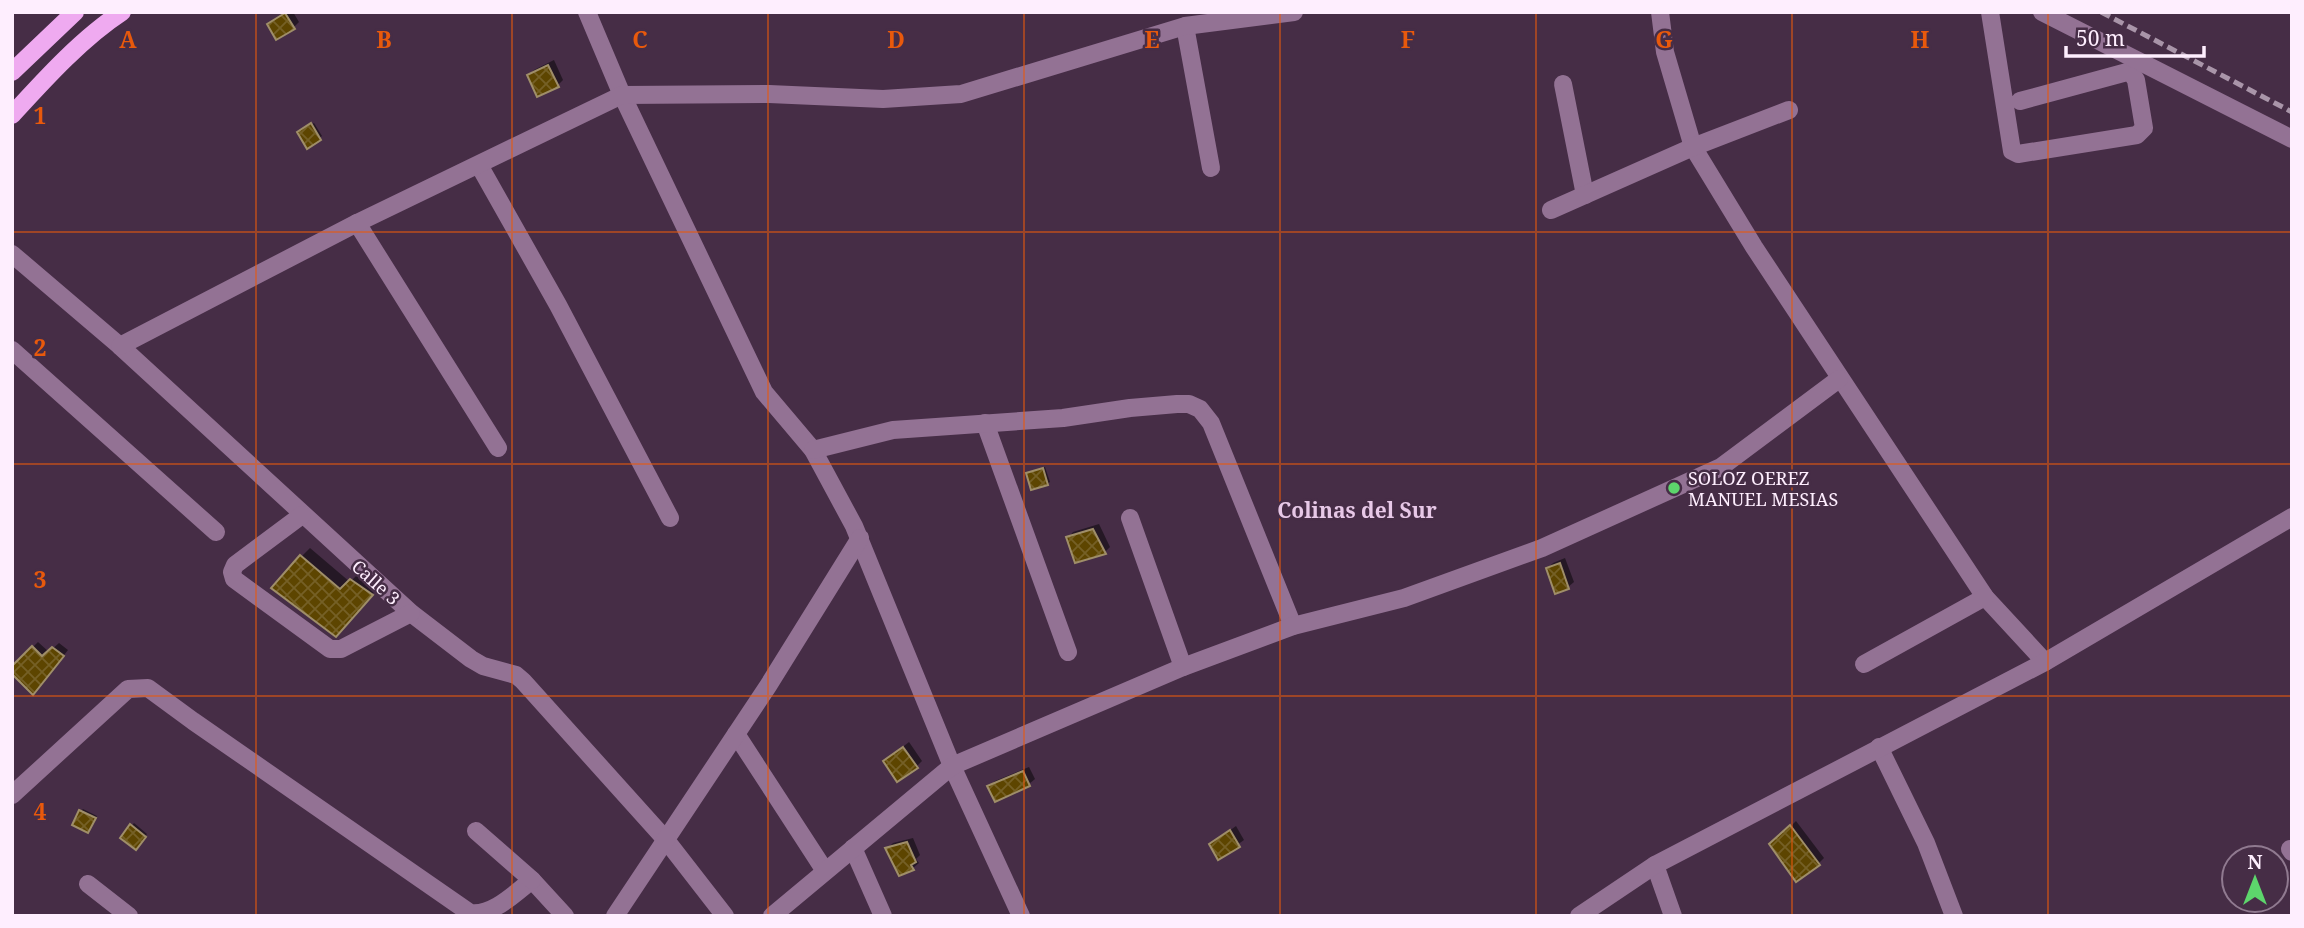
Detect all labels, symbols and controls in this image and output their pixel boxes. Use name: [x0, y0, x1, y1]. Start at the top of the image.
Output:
scale bar: [2066, 14, 2204, 58]
text: A: [119, 23, 137, 55]
text: B: [376, 23, 392, 55]
text: C: [632, 23, 648, 55]
text: D: [887, 23, 905, 55]
text: E: [1144, 23, 1160, 55]
text: F: [1401, 23, 1415, 55]
text: G: [1655, 23, 1673, 55]
text: H: [1911, 23, 1930, 55]
text: 50 m: [2076, 24, 2125, 52]
text: 1: [34, 99, 47, 131]
text: 2: [34, 331, 47, 363]
place label: SOLOZ OEREZ MANUEL MESIAS: [1688, 466, 1838, 511]
marker: SOLOZ OEREZ MANUEL MESIAS: [1666, 480, 1682, 496]
district label: Colinas del Sur: [1277, 496, 1437, 524]
street label: Calle 3: [347, 554, 405, 610]
text: 3: [34, 563, 47, 595]
text: 4: [34, 795, 47, 827]
north arrow: [2220, 844, 2290, 914]
text: N: [2248, 849, 2263, 875]

